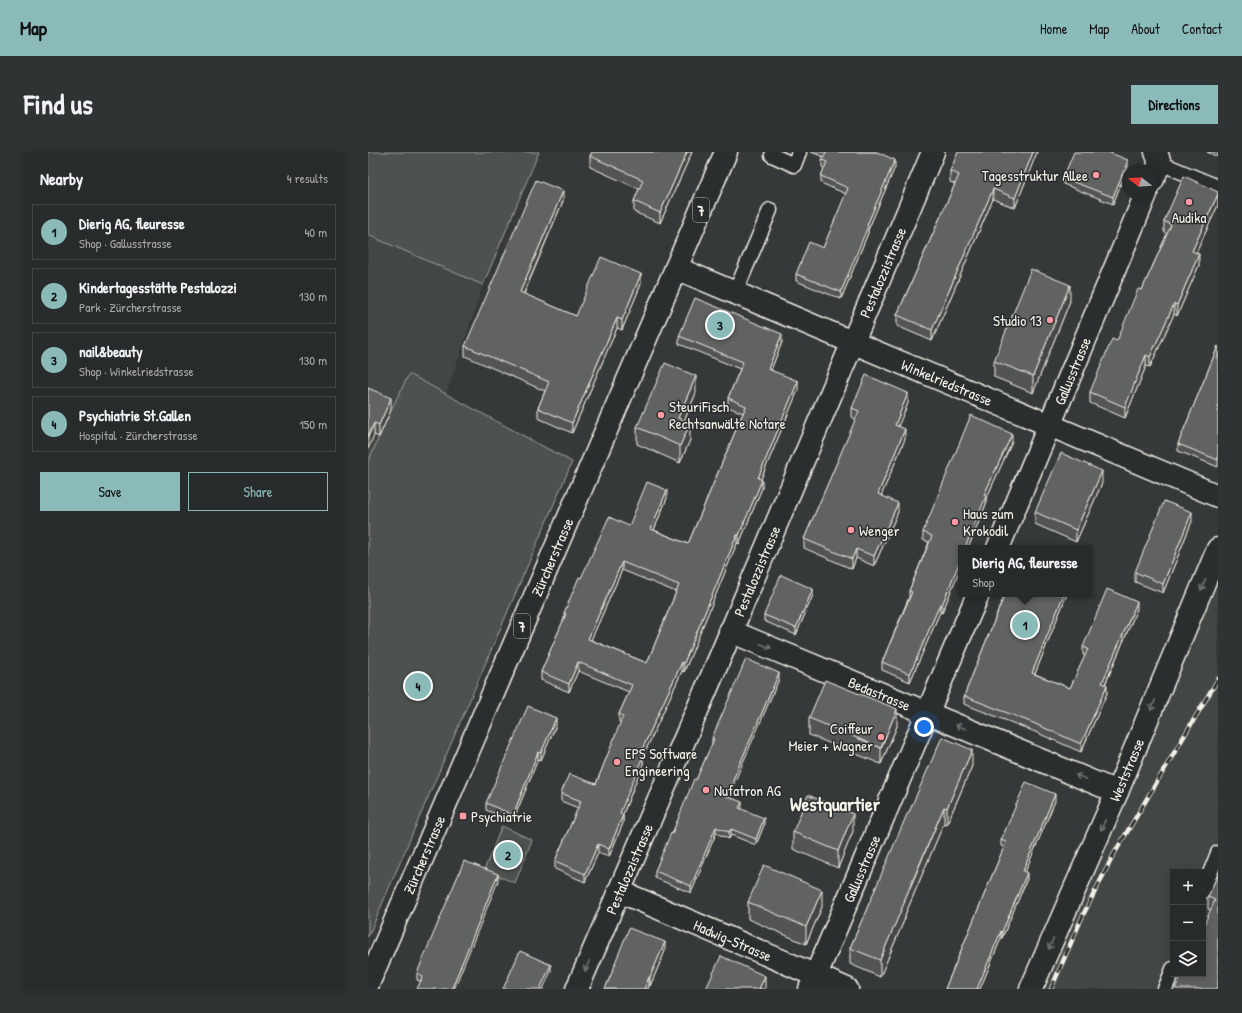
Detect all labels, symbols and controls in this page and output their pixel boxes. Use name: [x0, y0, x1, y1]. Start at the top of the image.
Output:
text: Map: [20, 15, 47, 41]
text: Home: [1040, 19, 1067, 38]
text: Map: [1089, 19, 1109, 38]
text: About: [1131, 19, 1160, 38]
text: Contact: [1182, 19, 1222, 38]
text: Find us: [24, 85, 93, 123]
button: Directions: [1131, 85, 1218, 124]
north arrow: [1122, 164, 1158, 200]
place label: Tagesstruktur Allee: [982, 165, 1088, 186]
text: Nearby: [40, 167, 83, 190]
text: 4 results: [287, 169, 328, 187]
marker: Tagesstruktur Allee: [1091, 170, 1101, 180]
marker: Audika: [1184, 197, 1194, 207]
road number: 7: [693, 198, 709, 222]
place label: Audika: [1172, 207, 1206, 228]
text: Dierig AG, fleuresse: [79, 213, 185, 234]
text: 1: [52, 223, 56, 241]
text: 40 m: [304, 223, 327, 241]
street label: Pestalozzistrasse: [854, 224, 911, 321]
text: Shop · Gallusstrasse: [79, 234, 172, 252]
text: Kindertagesstätte Pestalozzi: [79, 277, 237, 298]
text: 2: [51, 287, 57, 305]
text: 130 m: [299, 287, 327, 305]
text: Park · Zürcherstrasse: [79, 298, 182, 316]
pin: 3: [707, 310, 733, 340]
place label: Studio 13: [993, 310, 1042, 331]
marker: Studio 13: [1045, 315, 1055, 325]
street label: Gallusstrasse: [1049, 334, 1096, 408]
text: nail&beauty: [79, 341, 143, 362]
text: 3: [51, 351, 57, 369]
text: 130 m: [299, 351, 327, 369]
street label: Winkelriedstrasse: [898, 354, 996, 410]
text: Shop · Winkelriedstrasse: [79, 362, 194, 380]
place label: SteuriFisch Rechtsanwälte Notare: [669, 396, 786, 434]
text: Psychiatrie St.Gallen: [79, 405, 191, 426]
marker: SteuriFisch Rechtsanwälte Notare: [656, 410, 666, 420]
text: 4: [52, 415, 56, 433]
text: 150 m: [299, 415, 327, 433]
text: Hospital · Zürcherstrasse: [79, 426, 198, 444]
button: Save: [40, 472, 180, 511]
button: Share: [188, 472, 328, 511]
place label: Haus zum Krokodil: [963, 503, 1014, 541]
street label: Zürcherstrasse: [526, 514, 578, 599]
marker: Haus zum Krokodil: [950, 517, 960, 527]
place label: Wenger: [859, 520, 900, 541]
street label: Pestalozzistrasse: [728, 522, 785, 619]
marker: Wenger: [846, 525, 856, 535]
popup: [958, 545, 1092, 597]
text: Dierig AG, fleuresse: [972, 552, 1078, 573]
text: Shop: [972, 573, 994, 591]
one-way arrow: [1199, 579, 1206, 591]
pin: 1: [1012, 610, 1038, 640]
road number: 7: [514, 614, 530, 638]
one-way arrow: [760, 643, 772, 651]
pin: 4: [405, 671, 431, 701]
street label: Bedastrasse: [845, 671, 914, 716]
one-way arrow: [1149, 699, 1157, 711]
your location: [914, 717, 934, 737]
place label: Coiffeur Meier + Wagner: [789, 718, 873, 756]
one-way arrow: [956, 723, 968, 731]
marker: Coiffeur Meier + Wagner: [876, 732, 886, 742]
street label: Weststrasse: [1104, 735, 1149, 805]
place label: EPS Software Engineering: [625, 743, 697, 781]
marker: EPS Software Engineering: [612, 757, 622, 767]
one-way arrow: [1076, 772, 1088, 780]
place label: Nufatron AG: [714, 780, 782, 801]
marker: Nufatron AG: [701, 785, 711, 795]
district label: Westquartier: [790, 791, 881, 818]
place label: Psychiatrie: [471, 806, 532, 827]
marker: Psychiatrie: [458, 811, 468, 821]
street label: Zürcherstrasse: [398, 812, 450, 897]
one-way arrow: [1099, 819, 1106, 831]
street label: Pestalozzistrasse: [600, 820, 658, 917]
street label: Gallusstrasse: [838, 831, 885, 905]
pin: 2: [495, 840, 521, 870]
map controls: [1170, 869, 1206, 977]
button: +: [1170, 869, 1206, 905]
button: −: [1170, 905, 1206, 941]
street label: Hadwig-Strasse: [691, 914, 775, 966]
one-way arrow: [1047, 938, 1054, 950]
button: layers: [1170, 941, 1206, 977]
one-way arrow: [583, 959, 590, 971]

